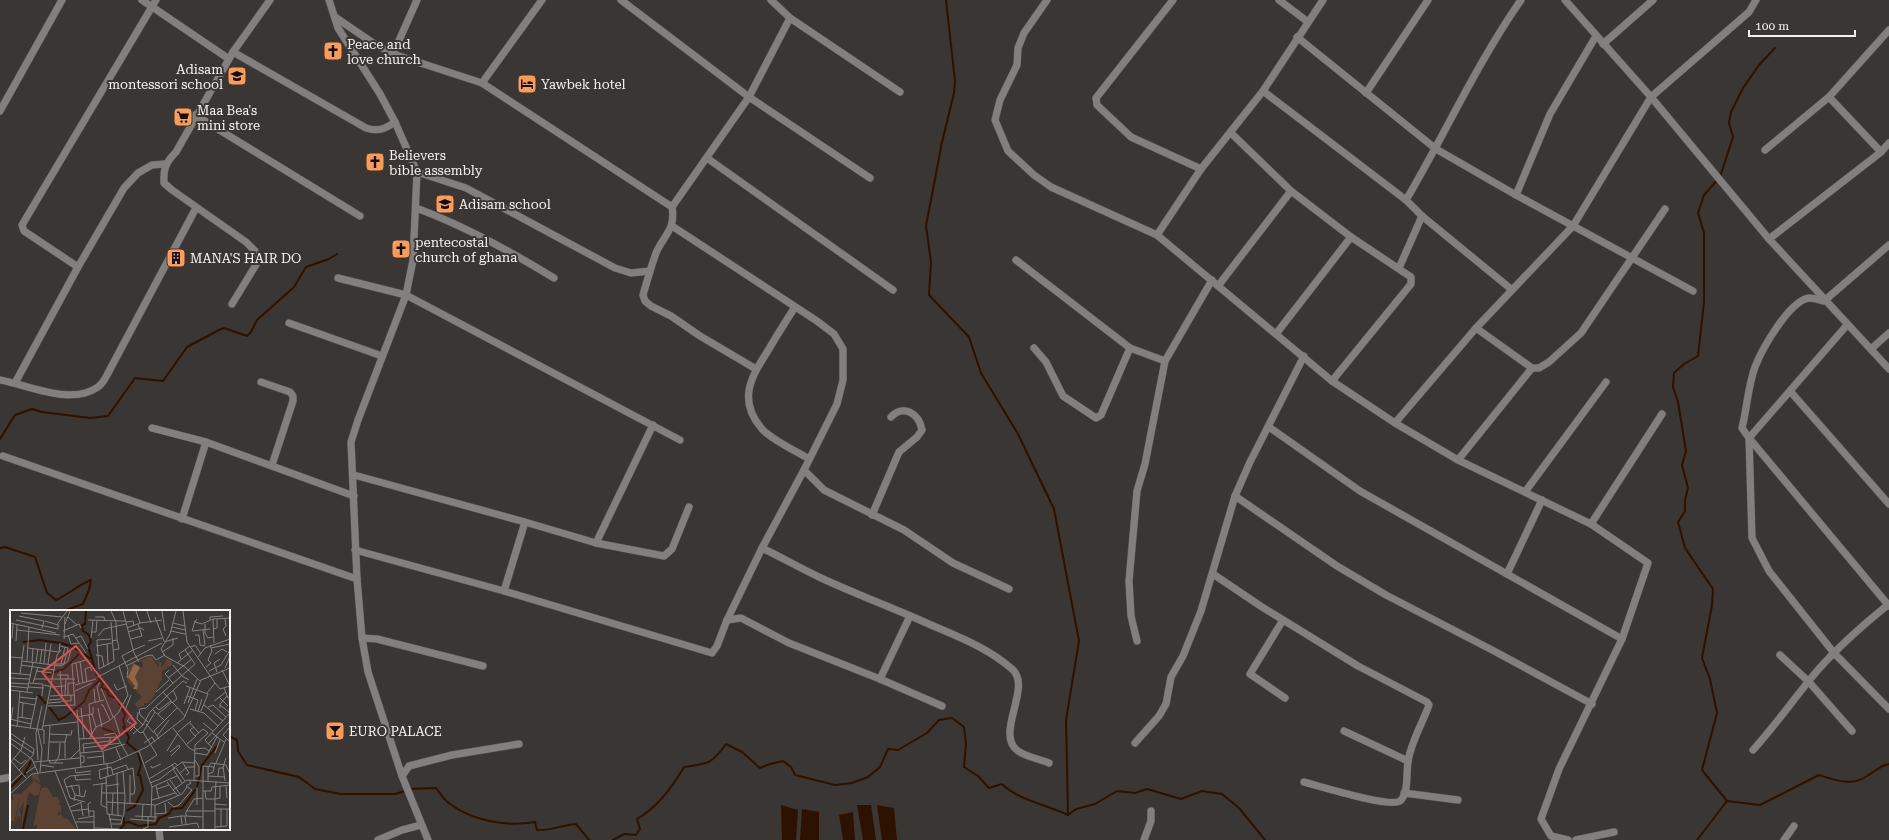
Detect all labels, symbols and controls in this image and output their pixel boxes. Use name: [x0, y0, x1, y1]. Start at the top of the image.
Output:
scale bar: [1749, 12, 1855, 38]
text: 100 m: [1755, 19, 1789, 33]
place label: Peace and love church: [347, 37, 422, 67]
church icon: Peace and love church: [322, 40, 344, 62]
place label: Adisam montessori school: [108, 62, 223, 92]
school or university icon: Adisam montessori school: [226, 65, 248, 87]
hotel icon: Yawbek hotel: [516, 73, 538, 95]
place label: Yawbek hotel: [541, 77, 626, 92]
place label: Maa Bea's mini store: [197, 103, 260, 133]
supermarket icon: Maa Bea's mini store: [172, 106, 194, 128]
place label: Believers bible assembly: [389, 148, 483, 178]
church icon: Believers bible assembly: [364, 151, 386, 173]
school or university icon: Adisam school: [434, 193, 456, 215]
place label: Adisam school: [459, 197, 551, 212]
place label: pentecostal church of ghana: [415, 235, 517, 265]
church icon: pentecostal church of ghana: [390, 238, 412, 260]
building icon: MANA'S HAIR DO: [165, 247, 187, 269]
place label: MANA'S HAIR DO: [190, 251, 301, 266]
inset map: [10, 610, 230, 830]
bar icon: EURO PALACE: [324, 720, 346, 742]
place label: EURO PALACE: [349, 724, 442, 739]

